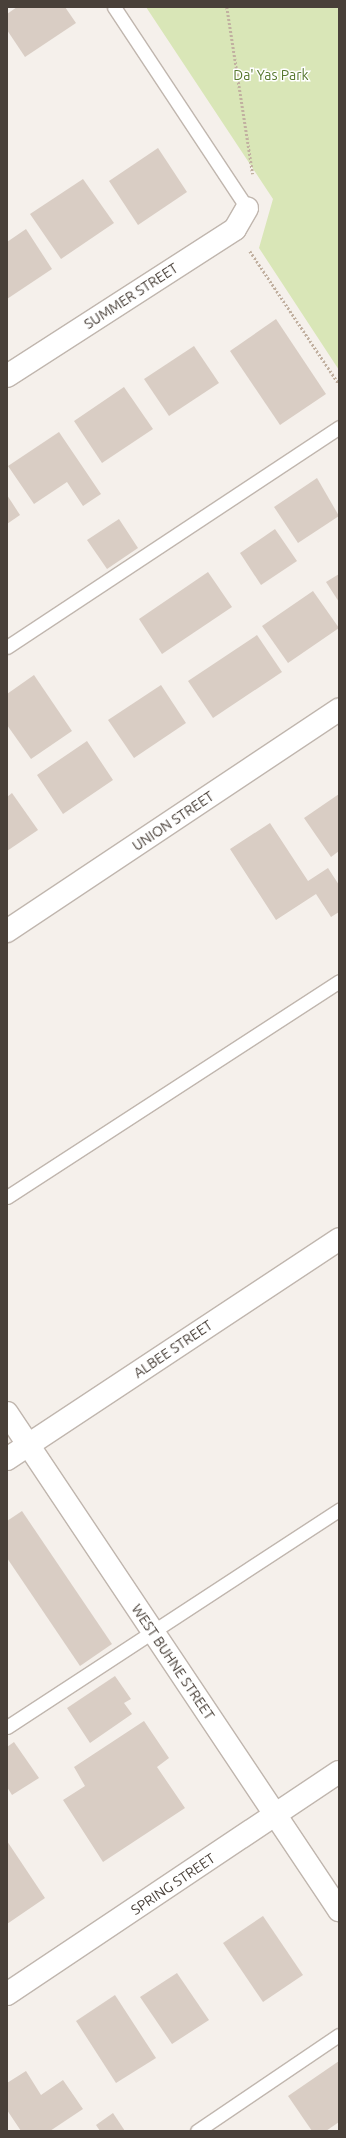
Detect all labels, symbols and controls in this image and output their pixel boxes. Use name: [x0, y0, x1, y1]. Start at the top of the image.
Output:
park label: Da' Yas Park: [233, 67, 309, 83]
street label: SUMMER STREET: [81, 259, 181, 333]
street label: UNION STREET: [129, 788, 217, 854]
street label: ALBEE STREET: [130, 1316, 216, 1382]
street label: WEST BUHNE STREET: [128, 1601, 218, 1723]
street label: SPRING STREET: [128, 1850, 218, 1918]

